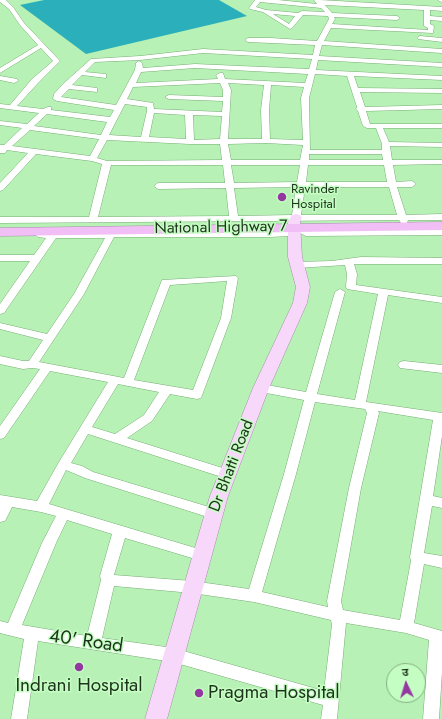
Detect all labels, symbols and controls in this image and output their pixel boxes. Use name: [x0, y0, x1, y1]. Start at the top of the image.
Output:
place label: Ravinder Hospital: [291, 182, 339, 213]
marker: Ravinder Hospital: [276, 191, 288, 203]
street label: National Highway 7: [154, 217, 288, 239]
street label: Dr Bhatti Road: [206, 417, 258, 515]
street label: 40' Road: [47, 626, 125, 658]
marker: Indrani Hospital: [73, 661, 85, 673]
north arrow: [386, 663, 426, 703]
text: उ: [401, 664, 409, 680]
place label: Indrani Hospital: [15, 675, 143, 697]
place label: Pragma Hospital: [208, 682, 340, 704]
marker: Pragma Hospital: [193, 687, 205, 699]

